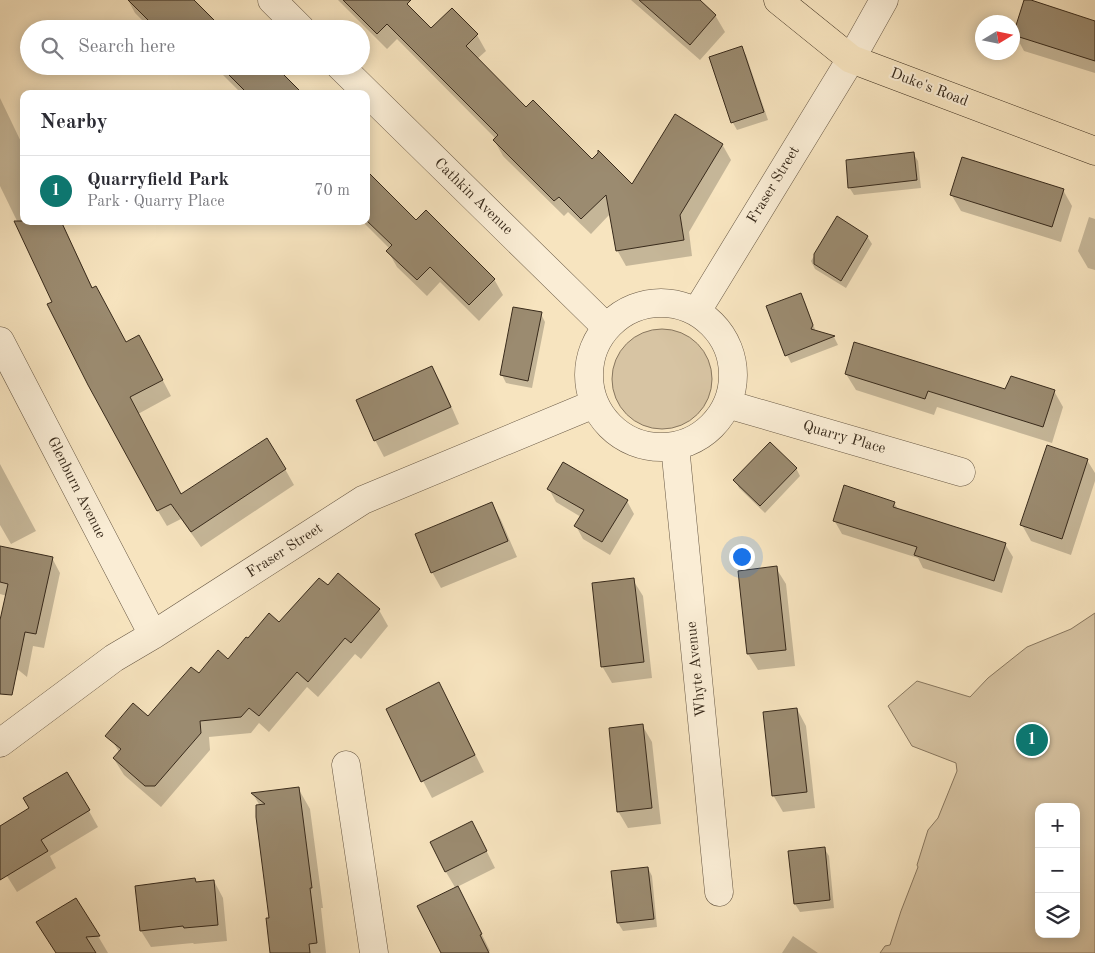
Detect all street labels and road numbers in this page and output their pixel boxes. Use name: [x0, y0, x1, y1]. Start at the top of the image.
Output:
street label: Duke's Road: [888, 66, 970, 110]
street label: Fraser Street: [745, 144, 803, 226]
street label: Cathkin Avenue: [431, 156, 515, 238]
street label: Quarry Place: [801, 419, 887, 457]
street label: Glenburn Avenue: [44, 435, 108, 541]
street label: Fraser Street: [244, 521, 326, 581]
street label: Whyte Avenue: [685, 620, 709, 718]

